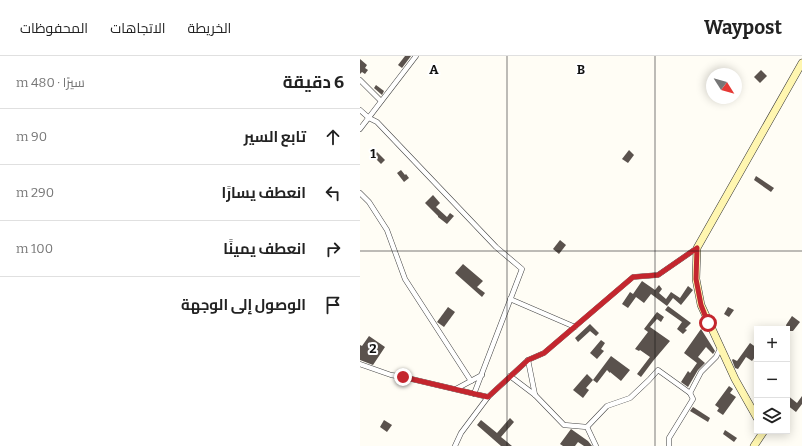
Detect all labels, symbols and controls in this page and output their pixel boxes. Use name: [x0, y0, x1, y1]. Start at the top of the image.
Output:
text: Waypost: [704, 16, 782, 39]
text: المحفوظات: [20, 20, 88, 37]
text: الاتجاهات: [110, 20, 166, 37]
text: الخريطة: [188, 20, 231, 37]
text: A: [429, 62, 439, 77]
text: B: [577, 62, 585, 77]
north arrow: [706, 68, 742, 104]
text: 6 دقيقة: [283, 72, 344, 93]
text: سيرًا · 480 m: [16, 75, 85, 90]
icon: ahead: [322, 126, 344, 148]
text: تابع السير: [244, 128, 306, 146]
text: 90 m: [16, 129, 47, 144]
text: 1: [370, 146, 376, 161]
icon: left: [322, 182, 344, 204]
text: انعطف يسارًا: [221, 184, 306, 202]
text: 290 m: [16, 185, 54, 200]
icon: right: [322, 238, 344, 260]
text: انعطف يمينًا: [223, 240, 306, 258]
text: 100 m: [16, 241, 53, 256]
icon: arrive: [322, 294, 344, 316]
text: الوصول إلى الوجهة: [181, 296, 306, 314]
route start: [699, 314, 717, 332]
map controls: [754, 326, 790, 434]
button: +: [754, 326, 790, 362]
text: 2: [369, 341, 377, 356]
button: −: [754, 362, 790, 398]
route end: [394, 368, 412, 386]
button: layers: [754, 398, 790, 434]

